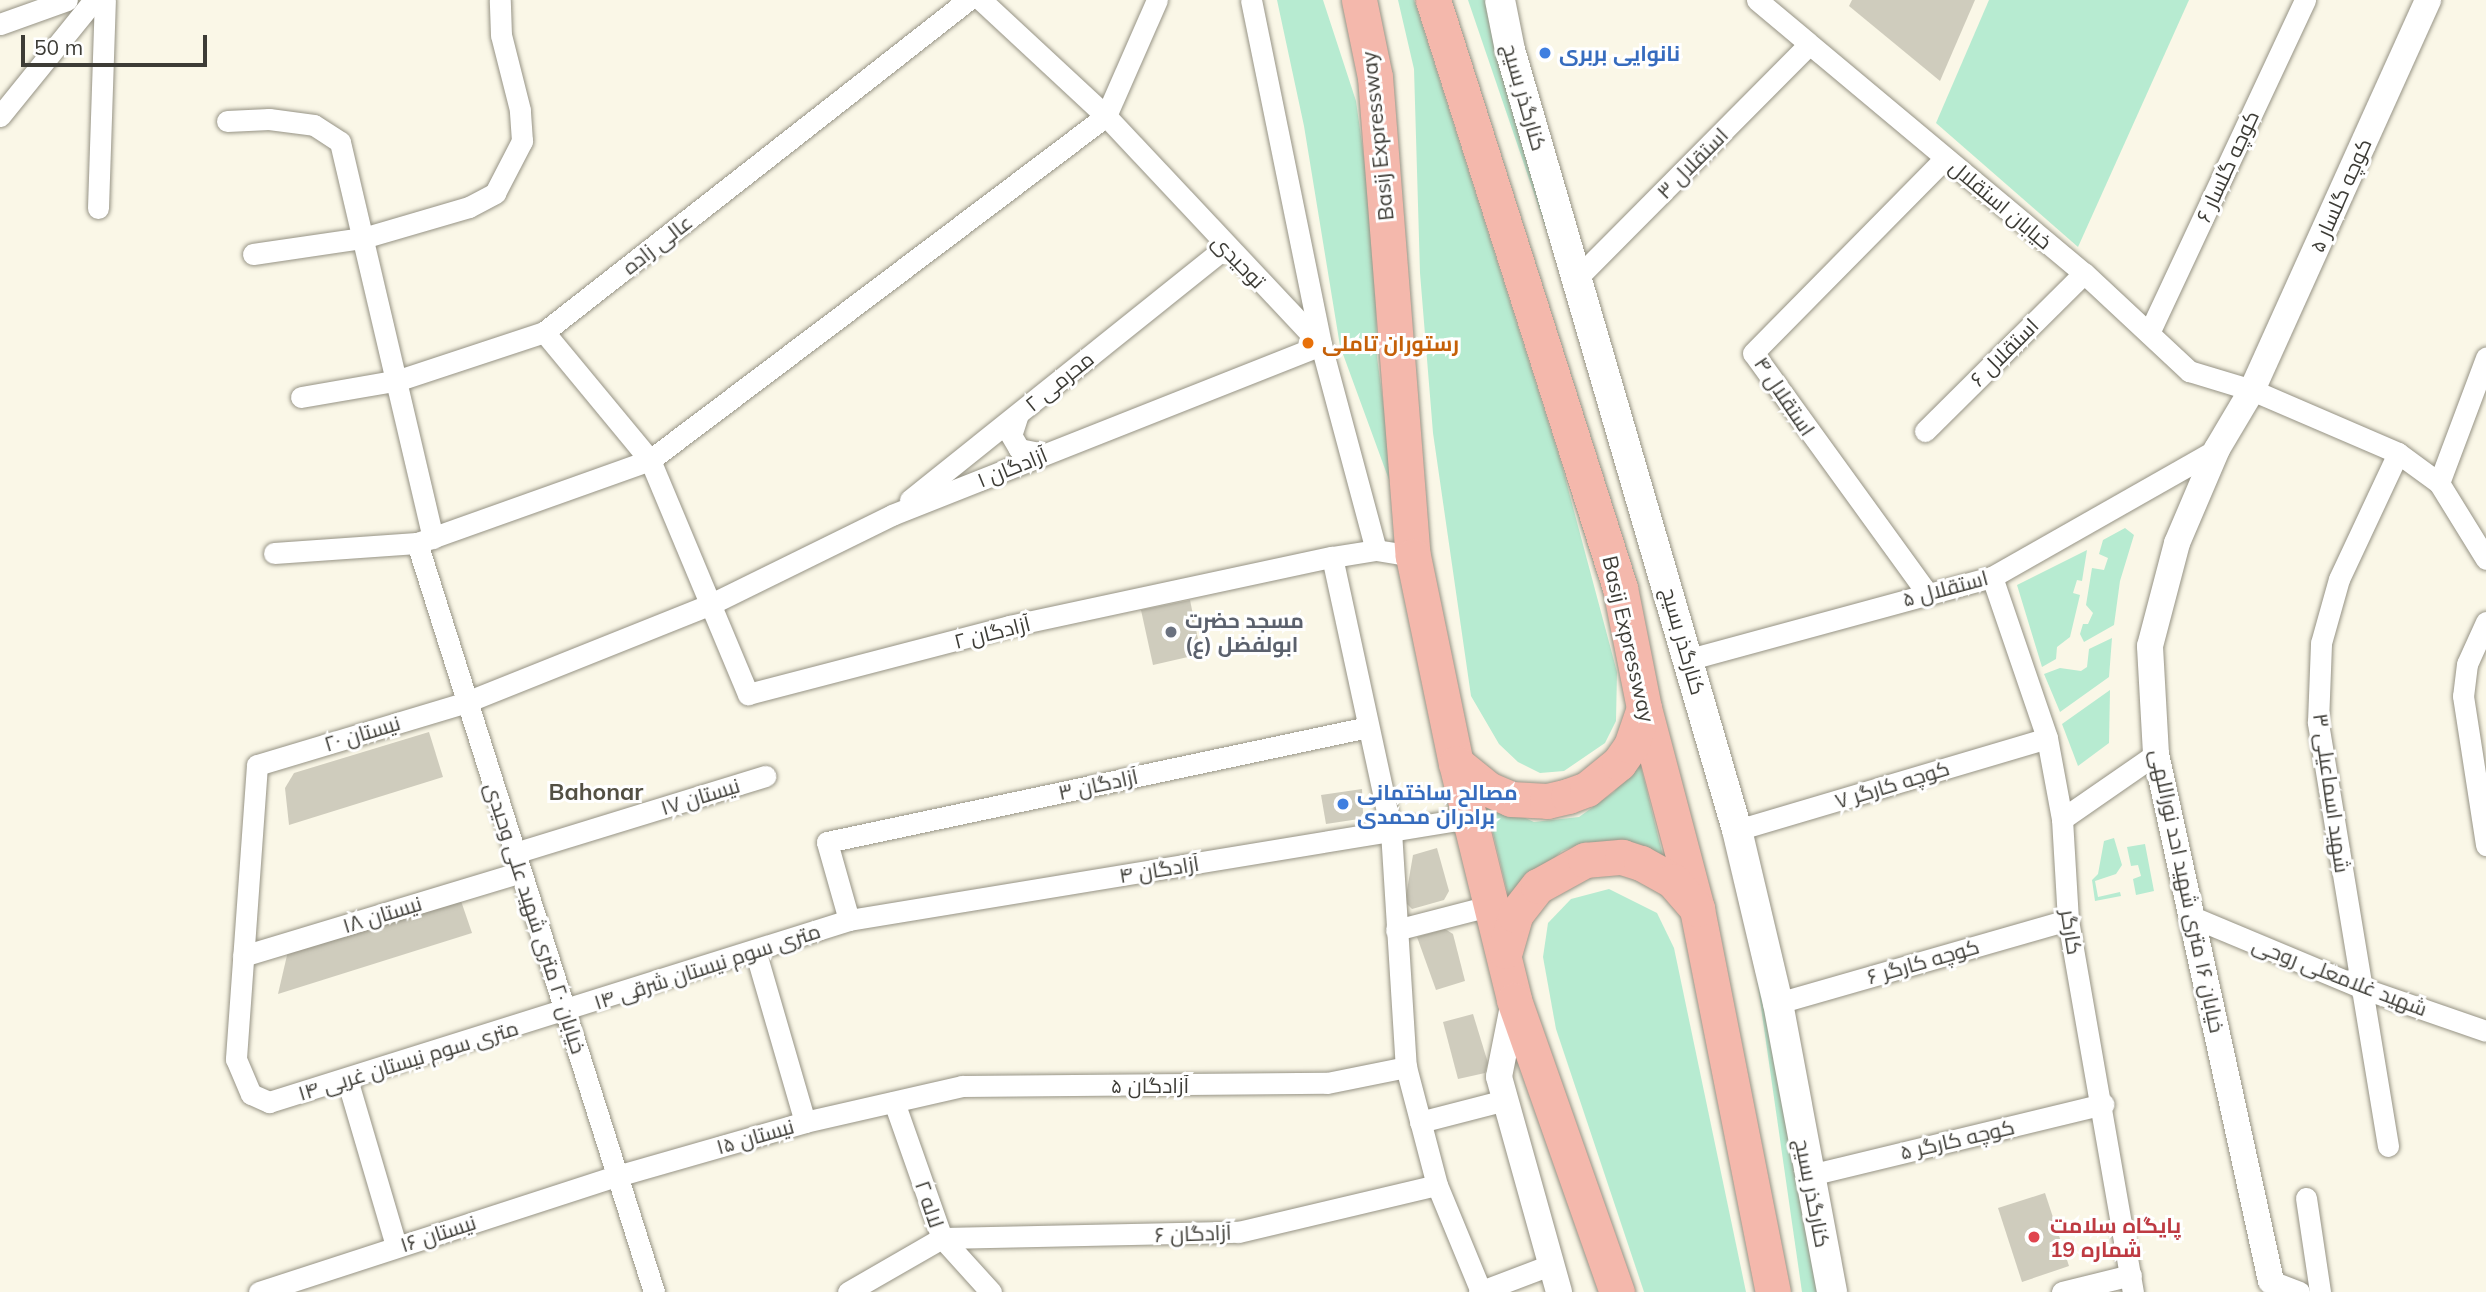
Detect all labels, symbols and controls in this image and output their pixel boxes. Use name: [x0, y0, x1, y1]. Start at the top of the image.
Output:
scale bar: [24, 21, 210, 65]
text: 50 m: [34, 34, 83, 60]
street label: کنارگذر بسیج: [1498, 40, 1552, 154]
place label: نانوایی بربری: [1559, 40, 1680, 66]
marker: نانوایی بربری: [1537, 45, 1553, 61]
street label: Basij Expressway: [1356, 50, 1398, 222]
street label: کوچه گلسار ۶: [2190, 106, 2264, 226]
street label: استقلال ۳: [1651, 122, 1733, 204]
street label: کوچه گلسار ۵: [2304, 134, 2376, 256]
street label: خیابان استقلال: [1945, 154, 2057, 254]
street label: عالی زاده: [617, 209, 697, 279]
street label: توحیدی: [1207, 229, 1271, 293]
street label: استقلال ۶: [1965, 313, 2043, 391]
place label: رستوران تاملی: [1322, 330, 1459, 356]
marker: رستوران تاملی: [1300, 335, 1316, 351]
street label: محرمی ۲: [1020, 346, 1098, 416]
street label: استقلال ۴: [1749, 352, 1821, 440]
street label: آزادگان ۱: [973, 442, 1051, 492]
street label: Basij Expressway: [1598, 553, 1660, 725]
street label: استقلال ۵: [1899, 564, 1991, 612]
street label: کنارگذر بسیج: [1657, 584, 1711, 698]
place label: مسجد حضرت ابولفضل (ع): [1185, 607, 1304, 657]
street label: آزادگان ۲: [951, 610, 1033, 654]
marker: مسجد حضرت ابولفضل (ع): [1163, 624, 1179, 640]
street label: نیستان ۲۰: [321, 710, 403, 756]
street label: شهید اسماعیلی ۳: [2308, 712, 2356, 874]
street label: خیابان ۱۶ متری شهید احد نوراللهی: [2146, 747, 2230, 1035]
street label: کوچه کارگر ۷: [1832, 755, 1952, 813]
street label: آزادگان ۳: [1056, 763, 1140, 805]
street label: نیستان ۱۷: [657, 772, 743, 820]
district label: Bahonar: [549, 778, 643, 806]
street label: خیابان ۲۰ متری شهید علی وحیدی: [480, 779, 592, 1057]
place label: مصالح ساختمانی برادران محمدی: [1357, 779, 1518, 829]
marker: مصالح ساختمانی برادران محمدی: [1335, 796, 1351, 812]
street label: آزادگان ۴: [1117, 850, 1201, 888]
street label: نیستان ۱۸: [339, 890, 425, 938]
street label: کارگر: [2056, 908, 2088, 956]
street label: ۱۴ متری سوم نیستان شرقی: [591, 917, 823, 1015]
street label: شهید غلامعلی روحی: [2249, 931, 2431, 1021]
street label: کوچه کارگر ۶: [1864, 933, 1982, 989]
street label: ۱۴ متری سوم نیستان غربی: [295, 1014, 521, 1106]
street label: آزادگان ۵: [1111, 1072, 1189, 1098]
street label: نیستان ۱۵: [713, 1113, 797, 1159]
street label: کوچه کارگر ۵: [1897, 1114, 2017, 1164]
street label: کنارگذر بسیج: [1790, 1136, 1836, 1250]
street label: لاله ۲: [910, 1177, 950, 1231]
street label: نیستان ۱۶: [397, 1209, 479, 1257]
place label: پایگاه سلامت شماره 19: [2050, 1212, 2181, 1262]
street label: آزادگان ۶: [1154, 1219, 1232, 1247]
marker: پایگاه سلامت شماره 19: [2024, 1227, 2044, 1247]

